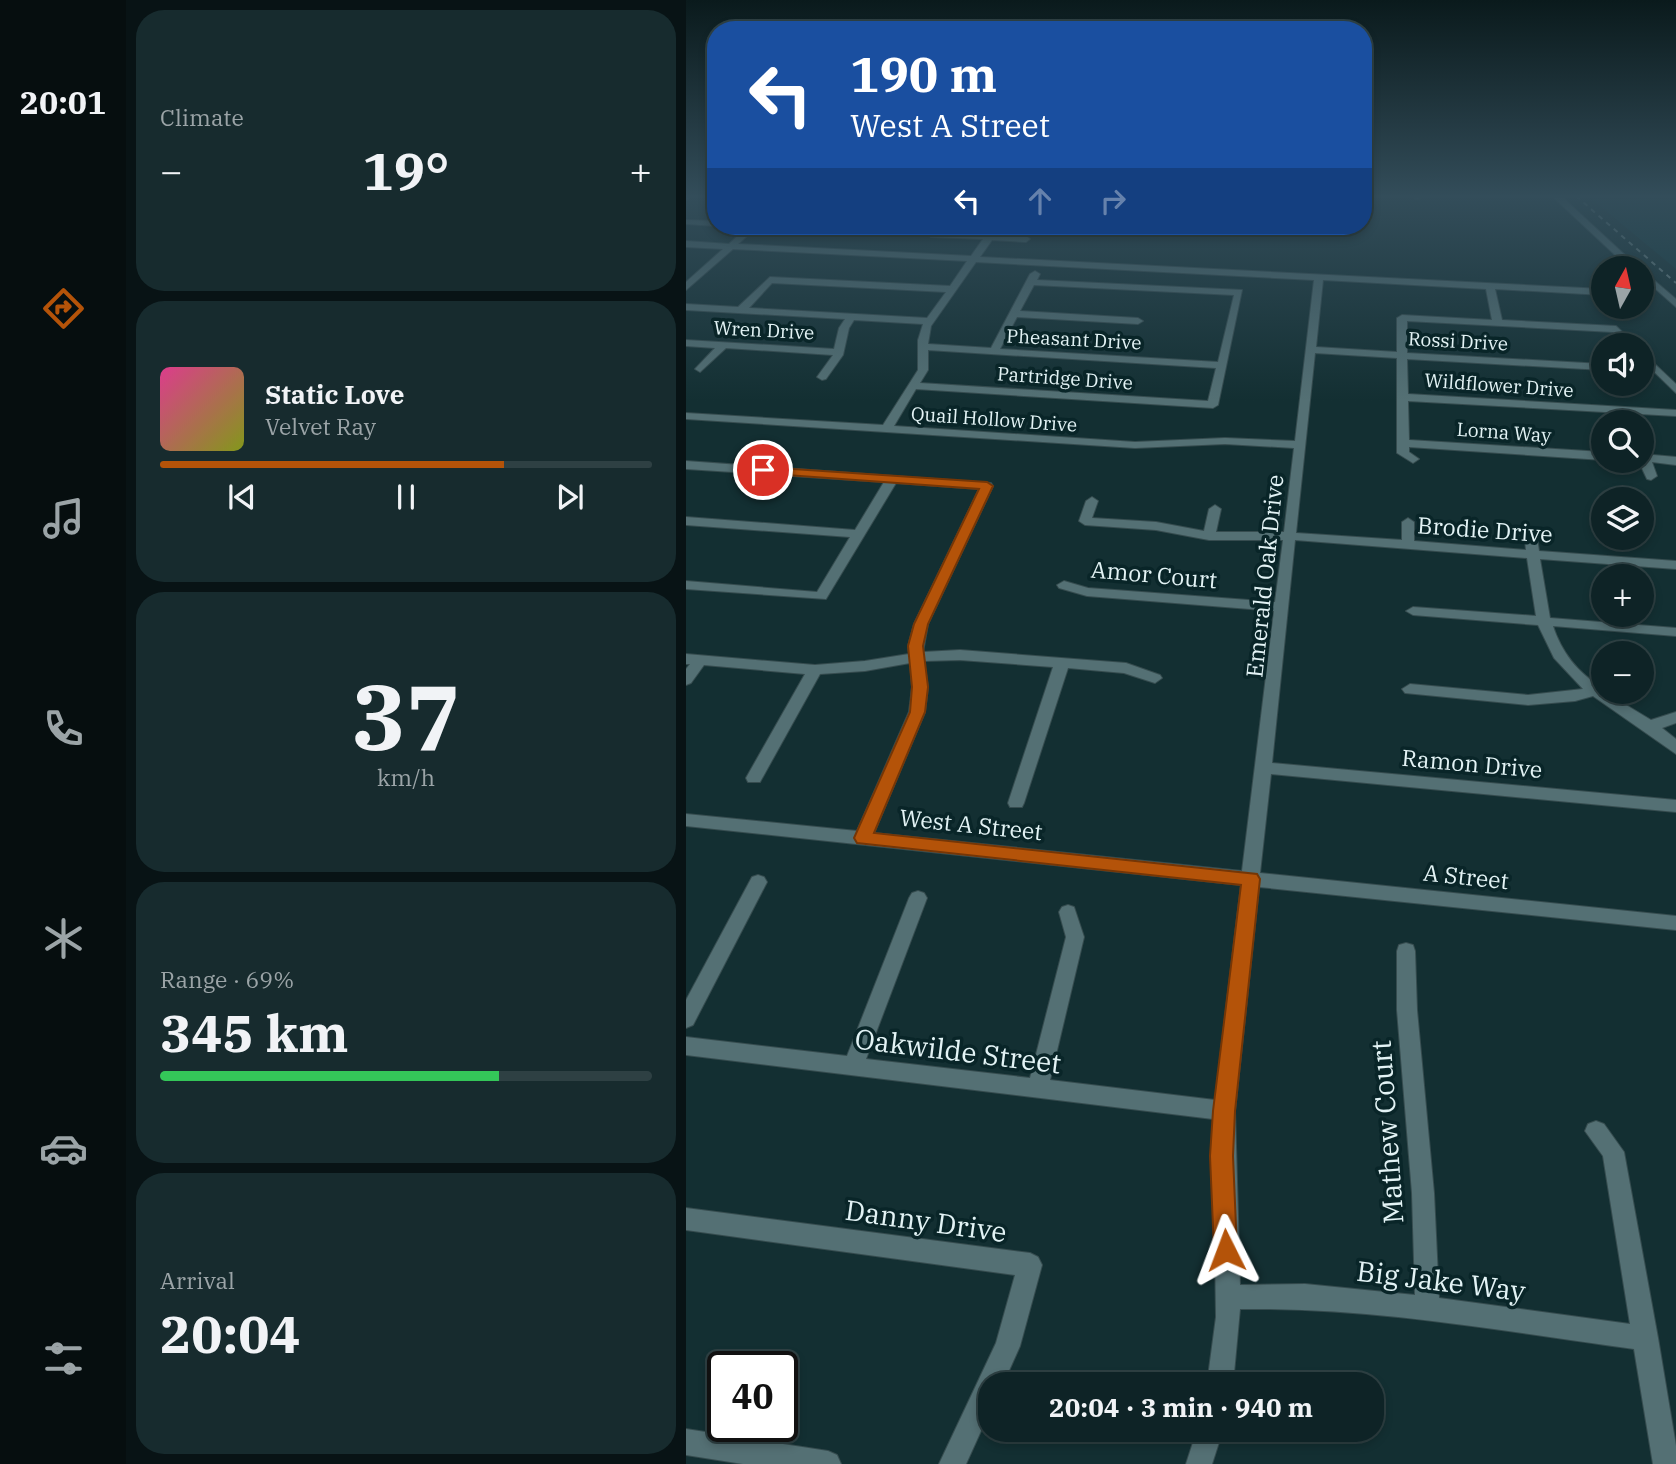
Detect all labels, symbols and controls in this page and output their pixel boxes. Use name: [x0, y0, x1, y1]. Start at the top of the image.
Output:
text: 190 m: [850, 42, 997, 105]
icon: left: [735, 49, 826, 140]
text: 20:01: [20, 81, 106, 123]
text: Climate: [160, 102, 244, 132]
text: West A Street: [850, 104, 1050, 146]
text: 19°: [363, 137, 449, 204]
text: −: [160, 146, 183, 195]
text: +: [629, 146, 652, 195]
icon: left: [948, 182, 986, 220]
icon: ahead: [1021, 182, 1059, 220]
icon: right: [1094, 182, 1132, 220]
north arrow: [1591, 256, 1654, 318]
map controls: [1591, 256, 1654, 704]
icon: directions: [39, 284, 88, 333]
street label: Wren Drive: [713, 315, 815, 345]
street label: Pheasant Drive: [1006, 323, 1142, 355]
street label: Rossi Drive: [1407, 326, 1509, 356]
button: sound: [1591, 333, 1654, 396]
street label: Partridge Drive: [996, 361, 1134, 395]
street label: Wildflower Drive: [1424, 368, 1574, 402]
text: Static Love: [265, 377, 404, 411]
street label: Quail Hollow Drive: [910, 401, 1078, 437]
button: search: [1591, 410, 1654, 473]
text: Velvet Ray: [265, 411, 376, 441]
street label: Lorna Way: [1456, 417, 1553, 447]
pin: [733, 440, 793, 500]
icon: arrive: [744, 451, 782, 489]
street label: Emerald Oak Drive: [1238, 473, 1290, 679]
icon: previous: [223, 478, 261, 516]
icon: pause: [387, 478, 425, 516]
icon: next: [551, 478, 589, 516]
button: layers: [1591, 487, 1654, 550]
icon: music: [39, 494, 88, 543]
street label: Brodie Drive: [1416, 509, 1554, 549]
street label: Amor Court: [1090, 554, 1218, 594]
button: +: [1591, 564, 1654, 627]
button: −: [1591, 641, 1654, 704]
text: 37: [351, 657, 461, 775]
icon: phone: [39, 704, 88, 753]
street label: Ramon Drive: [1401, 742, 1544, 784]
text: km/h: [377, 762, 435, 792]
street label: West A Street: [898, 802, 1044, 846]
street label: A Street: [1422, 857, 1510, 895]
icon: climate: [39, 914, 88, 963]
text: Range · 69%: [160, 964, 294, 994]
text: 345 km: [160, 999, 349, 1066]
street label: Oakwilde Street: [853, 1019, 1064, 1082]
street label: Mathew Court: [1362, 1039, 1411, 1225]
icon: car: [39, 1124, 88, 1173]
street label: Danny Drive: [843, 1191, 1009, 1250]
position arrow: [1189, 1213, 1263, 1287]
street label: Big Jake Way: [1354, 1252, 1528, 1309]
text: Arrival: [160, 1265, 235, 1295]
text: 20:04: [160, 1300, 301, 1367]
icon: filters: [39, 1334, 88, 1383]
speed limit sign: 40: [707, 1351, 798, 1442]
text: 20:04 · 3 min · 940 m: [1049, 1390, 1313, 1424]

